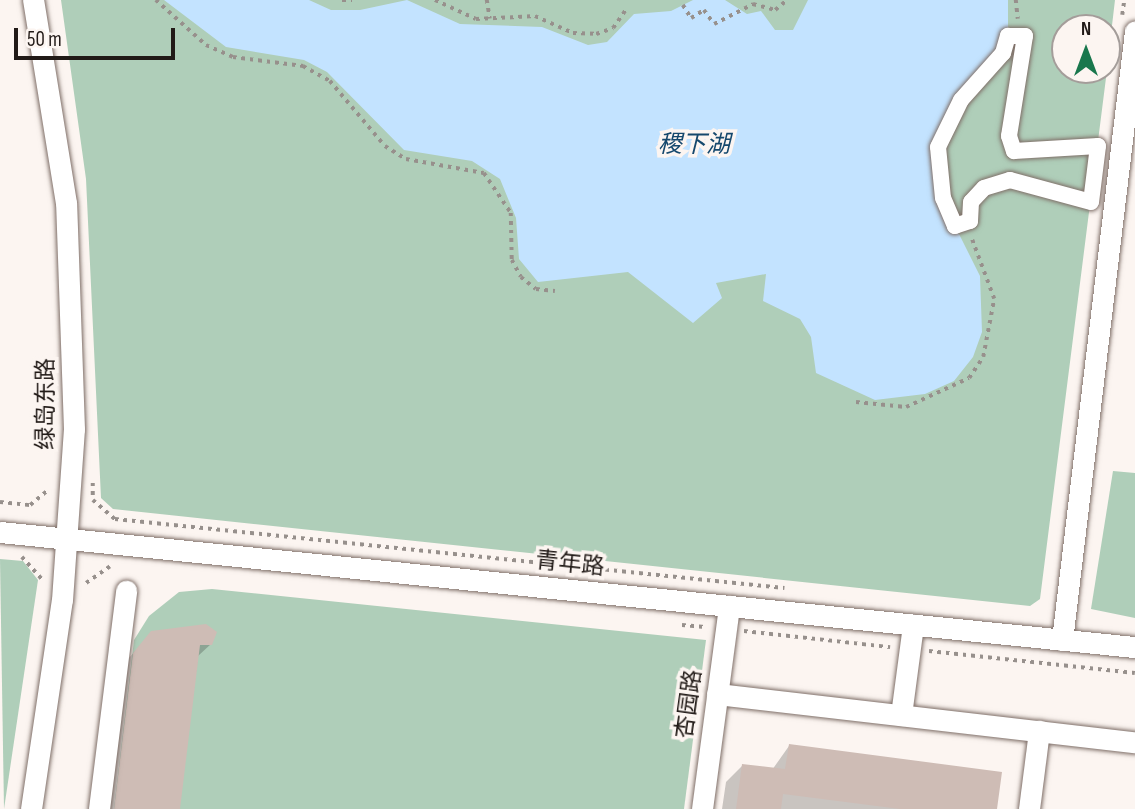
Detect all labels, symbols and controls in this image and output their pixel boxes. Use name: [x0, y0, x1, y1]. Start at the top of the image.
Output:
scale bar: [18, 14, 178, 58]
north arrow: [1051, 14, 1121, 84]
text: N: [1081, 18, 1091, 41]
text: 50 m: [27, 27, 62, 52]
water label: 稷下湖: [658, 131, 730, 159]
street label: 绿岛东路: [32, 358, 60, 450]
street label: 青年路: [534, 547, 606, 581]
street label: 杏园路: [671, 668, 707, 740]

